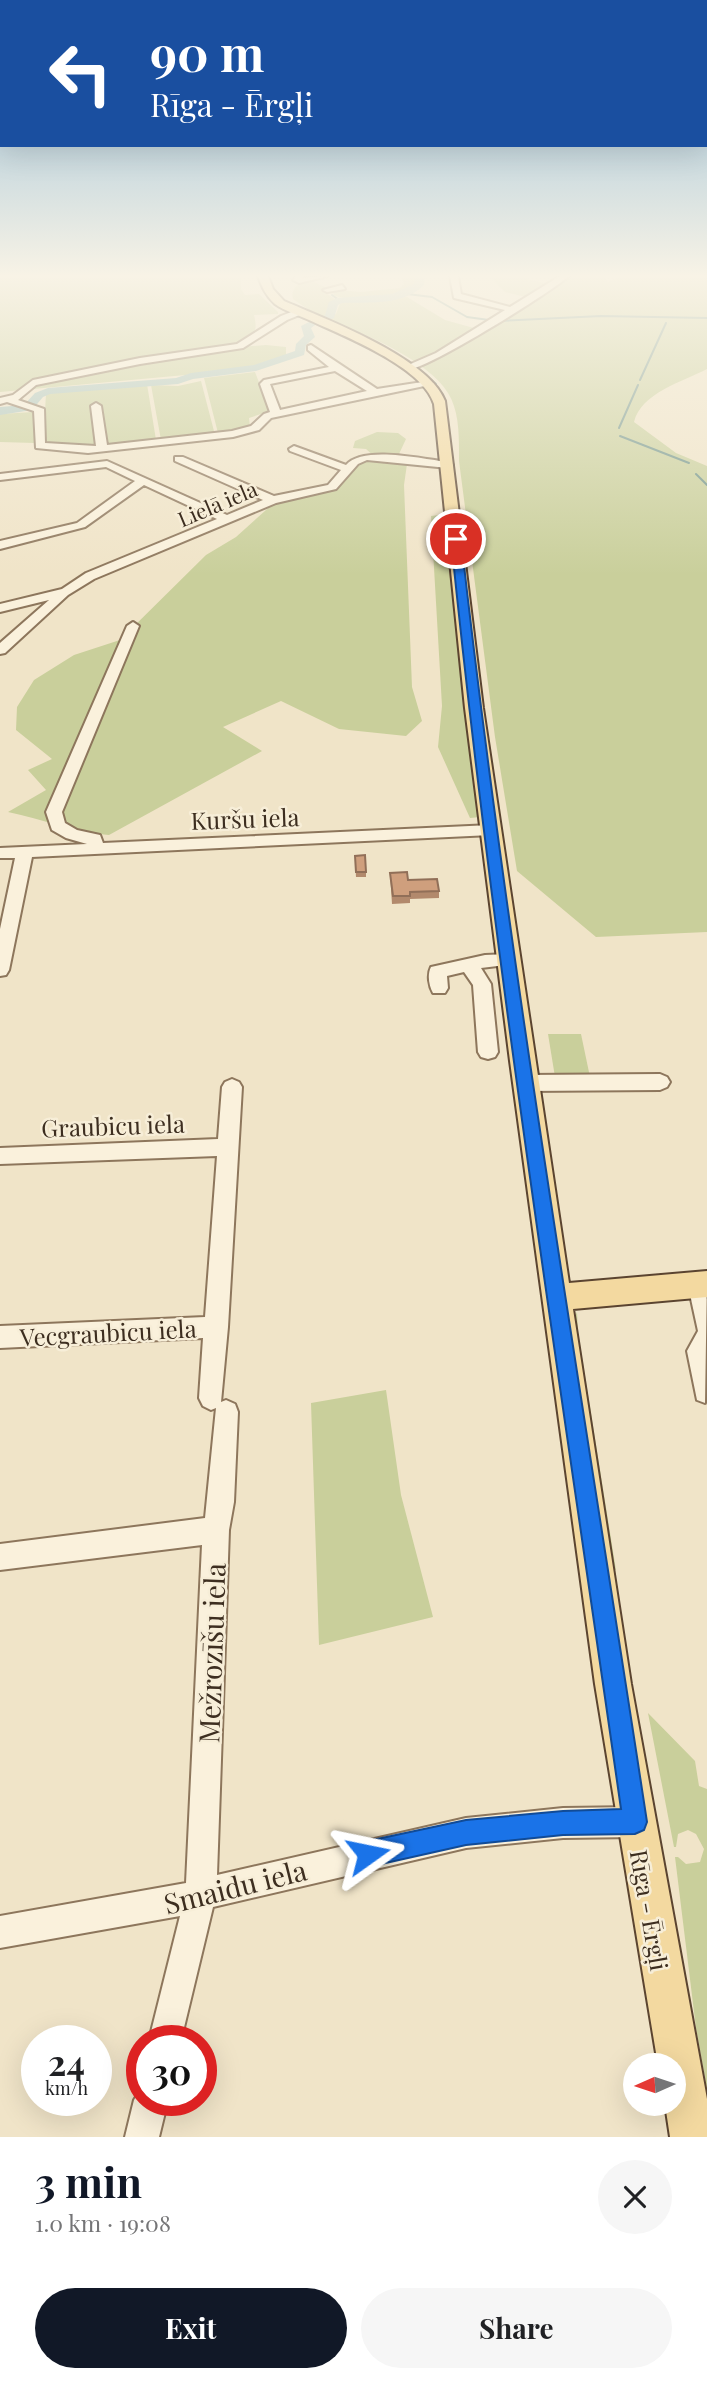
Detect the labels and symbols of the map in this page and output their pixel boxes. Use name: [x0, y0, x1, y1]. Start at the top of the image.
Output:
street label: Lielā iela: [173, 474, 262, 532]
pin: [426, 509, 486, 569]
street label: Kuršu iela: [190, 800, 300, 836]
street label: Graubicu iela: [41, 1107, 185, 1143]
street label: Vecgraubicu iela: [18, 1311, 197, 1353]
street label: Mežrozīšu iela: [189, 1562, 233, 1744]
position arrow: [331, 1817, 405, 1891]
street label: Rīga - Ērgļi: [624, 1847, 676, 1973]
street label: Smaidu iela: [160, 1850, 310, 1922]
speed limit sign: 30: [126, 2025, 217, 2116]
north arrow: [623, 2053, 686, 2116]

